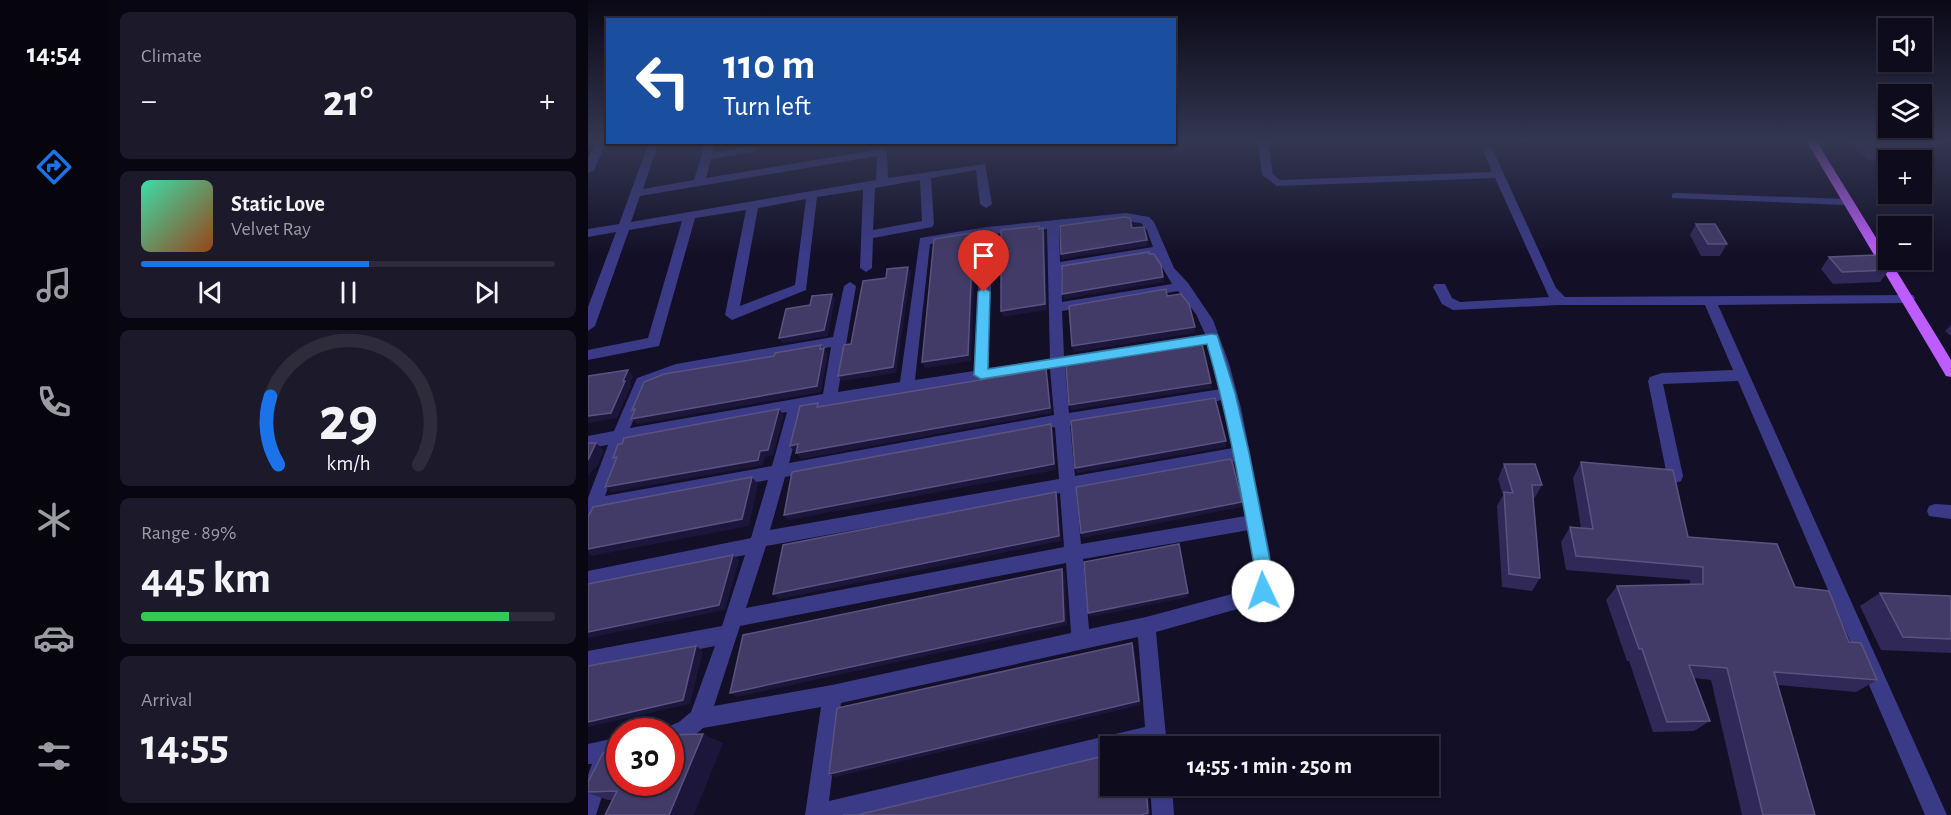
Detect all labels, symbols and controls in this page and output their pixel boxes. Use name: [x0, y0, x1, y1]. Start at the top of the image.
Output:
map controls: [1878, 18, 1932, 270]
button: sound: [1878, 18, 1932, 72]
text: 14:54: [27, 40, 81, 67]
icon: left: [624, 42, 702, 120]
text: 110 m: [723, 44, 815, 86]
text: Climate: [141, 46, 202, 66]
text: 21°: [323, 79, 373, 124]
button: layers: [1878, 84, 1932, 138]
text: −: [141, 85, 157, 118]
text: +: [539, 85, 555, 118]
text: Turn left: [723, 93, 811, 120]
icon: directions: [33, 146, 75, 188]
button: +: [1878, 150, 1932, 204]
text: Static Love: [231, 193, 325, 215]
button: −: [1878, 216, 1932, 270]
text: Velvet Ray: [231, 219, 311, 239]
pin: [958, 230, 1009, 292]
icon: arrive: [967, 239, 1000, 272]
icon: music: [33, 264, 75, 306]
icon: previous: [194, 276, 227, 309]
icon: pause: [332, 276, 365, 309]
icon: next: [470, 276, 503, 309]
icon: phone: [33, 381, 75, 423]
text: 29: [318, 389, 378, 451]
text: km/h: [326, 453, 370, 474]
icon: climate: [33, 499, 75, 541]
text: Range · 89%: [141, 523, 237, 543]
text: 445 km: [141, 556, 271, 601]
position arrow: [1231, 559, 1295, 623]
icon: car: [33, 617, 75, 659]
text: Arrival: [141, 690, 192, 710]
speed limit sign: 30: [606, 718, 684, 796]
text: 14:55: [141, 723, 229, 768]
icon: filters: [33, 735, 75, 777]
text: 14:55 · 1 min · 250 m: [1187, 755, 1352, 777]

